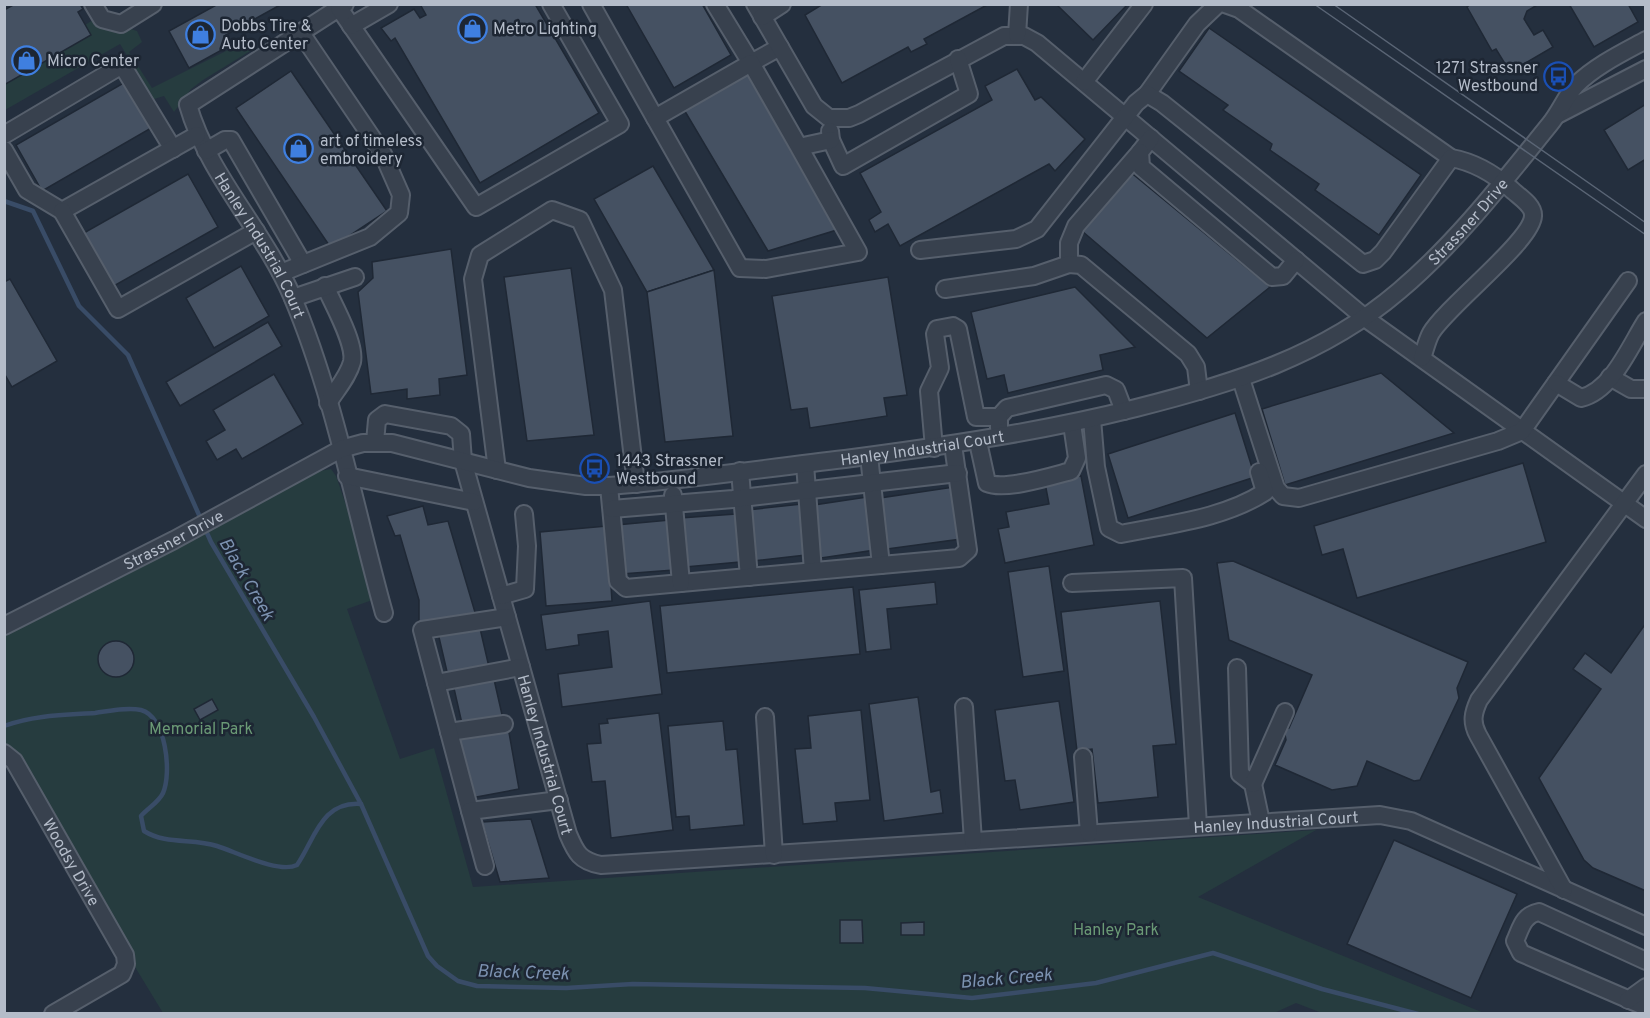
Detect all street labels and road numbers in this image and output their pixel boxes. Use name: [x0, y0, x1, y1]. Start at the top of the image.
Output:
street label: Hanley Industrial Court: [209, 170, 308, 322]
street label: Strassner Drive: [1425, 175, 1514, 271]
street label: Hanley Industrial Court: [839, 428, 1006, 472]
street label: Strassner Drive: [121, 507, 228, 576]
street label: Hanley Industrial Court: [512, 673, 576, 837]
street label: Hanley Industrial Court: [1193, 808, 1359, 839]
street label: Woodsy Drive: [37, 815, 103, 910]

